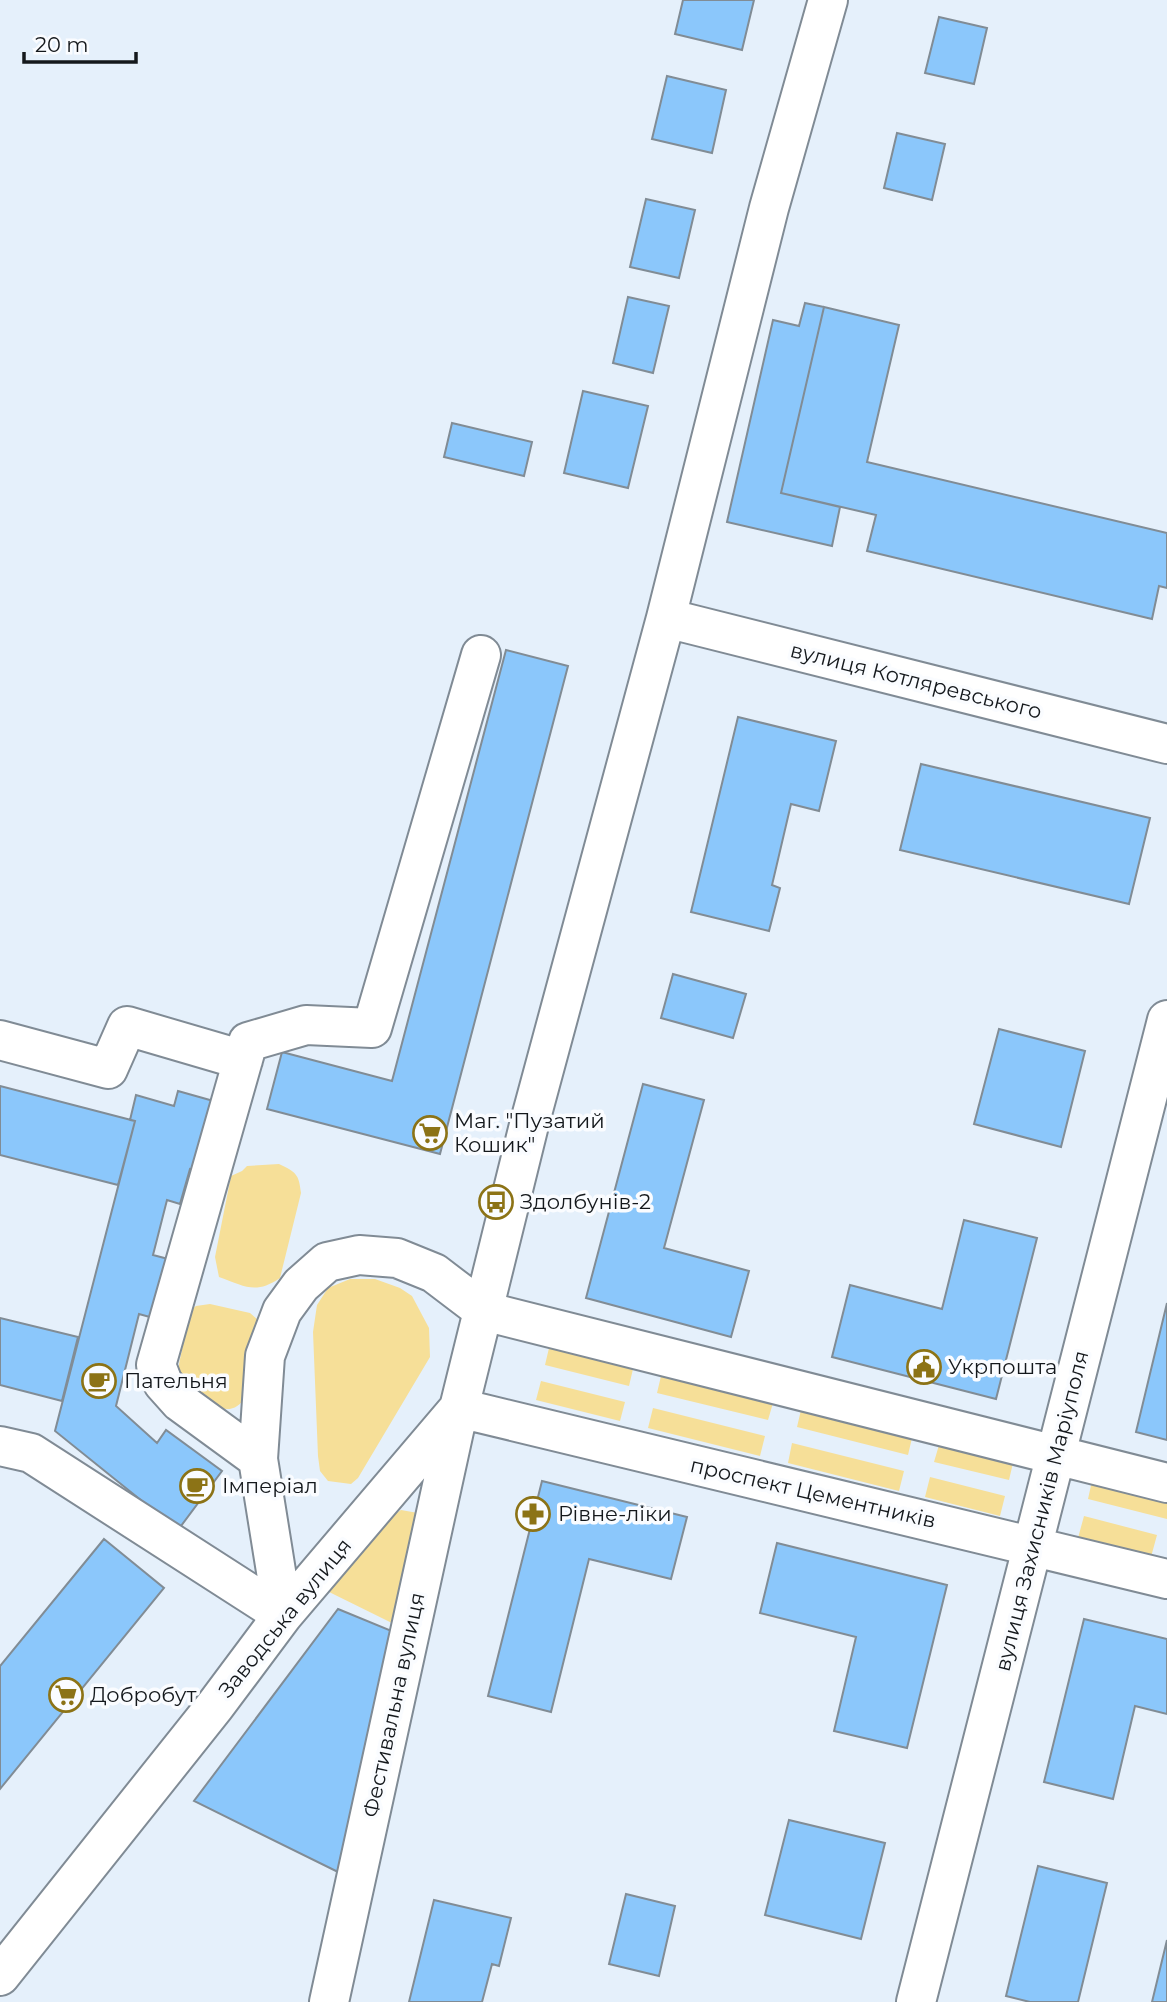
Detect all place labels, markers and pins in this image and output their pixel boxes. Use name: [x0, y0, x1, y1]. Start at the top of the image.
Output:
place label: Маг. "Пузатий Кошик": [454, 1108, 605, 1157]
supermarket icon: Маг. "Пузатий Кошик": [411, 1114, 449, 1152]
bus stop icon: Здолбунів-2: [477, 1183, 515, 1221]
place label: Здолбунів-2: [520, 1189, 651, 1214]
public building icon: Укрпошта: [905, 1348, 943, 1386]
place label: Укрпошта: [948, 1354, 1057, 1379]
cafe icon: Пательня: [80, 1362, 118, 1400]
place label: Пательня: [124, 1368, 228, 1393]
cafe icon: Імперіал: [178, 1467, 216, 1505]
place label: Імперіал: [222, 1473, 318, 1498]
pharmacy icon: Рівне-ліки: [514, 1495, 552, 1533]
place label: Рівне-ліки: [558, 1501, 672, 1526]
supermarket icon: Добробут: [47, 1676, 85, 1714]
place label: Добробут: [90, 1682, 197, 1707]

